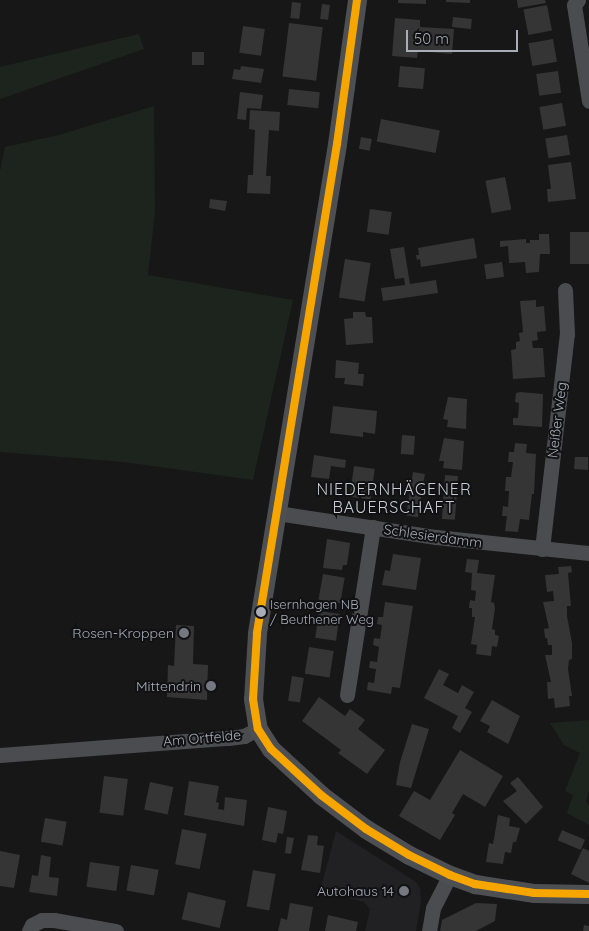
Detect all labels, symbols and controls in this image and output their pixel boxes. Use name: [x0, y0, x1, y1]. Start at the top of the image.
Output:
scale bar: [409, 20, 522, 52]
text: 50 m: [414, 29, 449, 48]
street label: Neißer Weg: [544, 381, 570, 459]
district label: NIEDERNHÄGENER BAUERSCHAFT: [315, 479, 473, 517]
street label: Schlesierdamm: [383, 521, 483, 551]
place label: Isernhagen NB / Beuthener Weg: [270, 597, 374, 628]
marker: Isernhagen NB / Beuthener Weg: [256, 607, 266, 617]
place label: Rosen-Kroppen: [72, 625, 174, 641]
marker: Rosen-Kroppen: [178, 627, 190, 639]
place label: Mittendrin: [136, 678, 201, 694]
marker: Mittendrin: [205, 680, 217, 692]
street label: Am Ortfelde: [162, 726, 242, 750]
place label: Autohaus 14: [317, 883, 394, 899]
marker: Autohaus 14: [398, 885, 410, 897]

